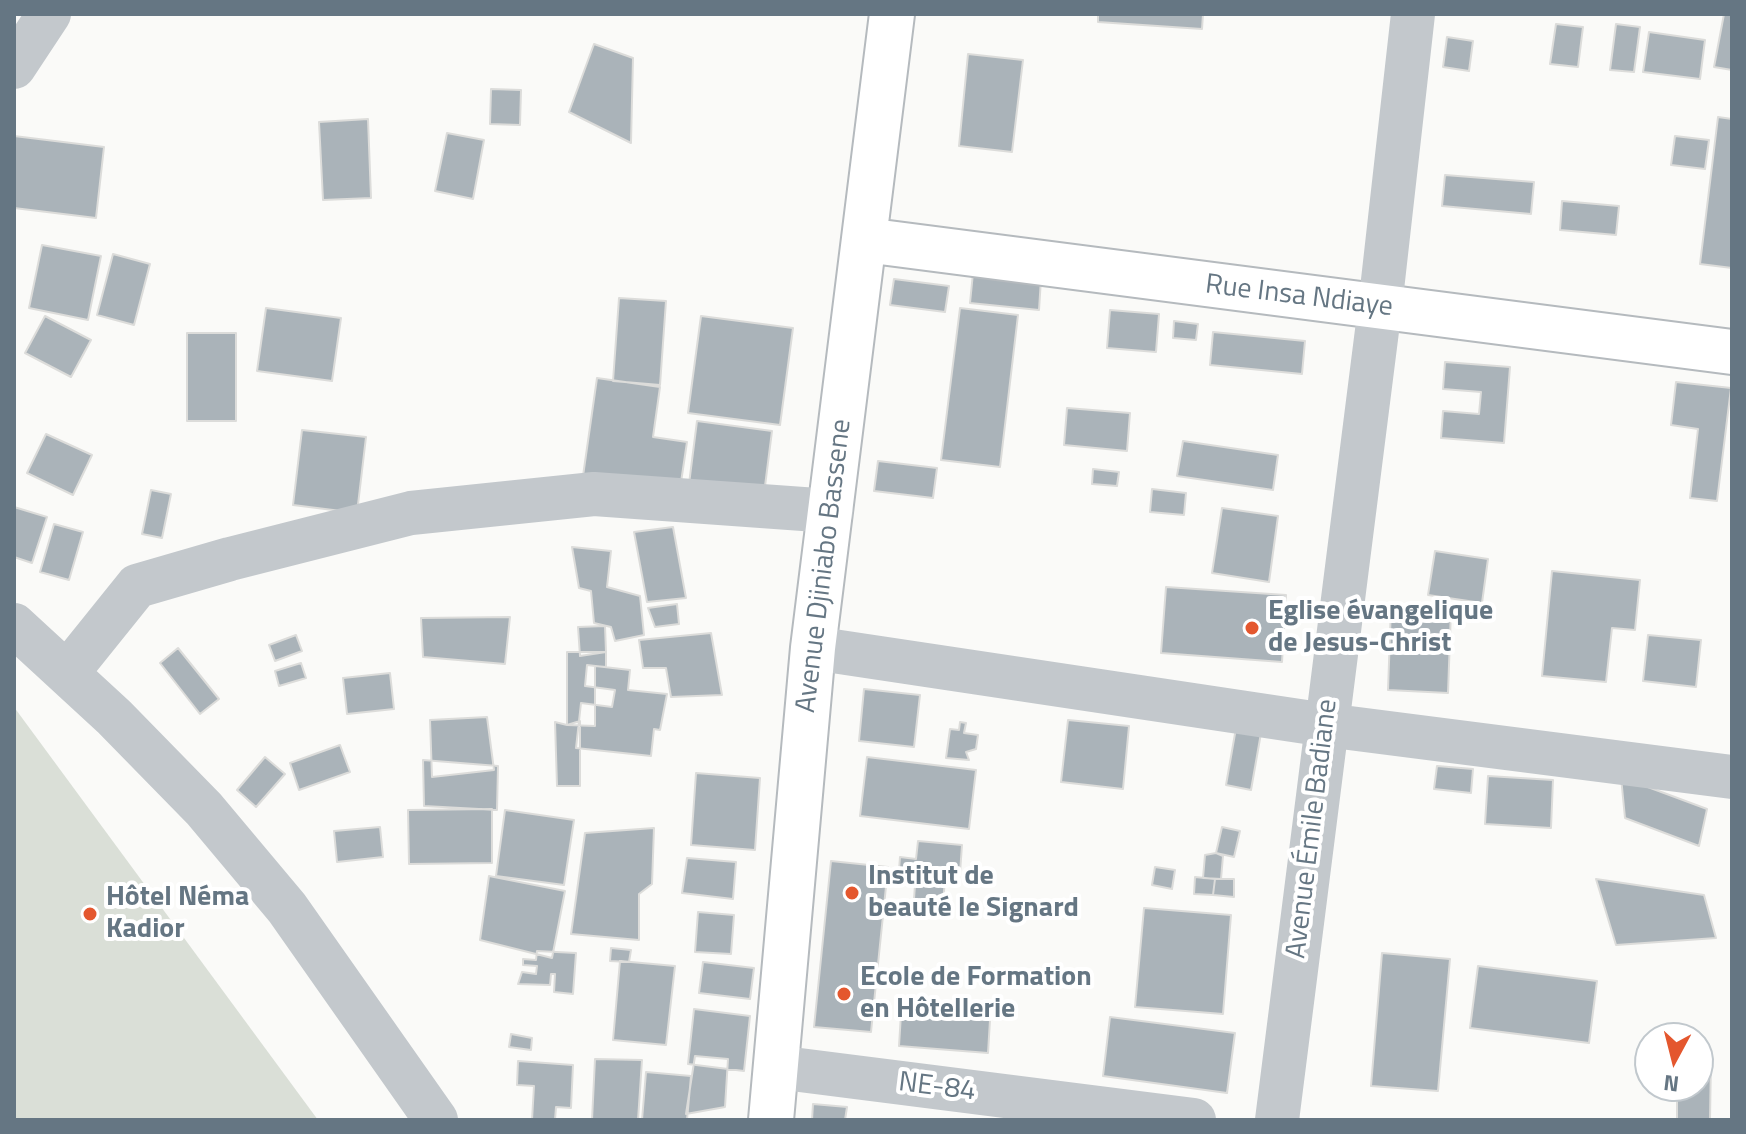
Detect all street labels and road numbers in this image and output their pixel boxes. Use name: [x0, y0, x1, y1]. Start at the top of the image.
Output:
street label: Rue Insa Ndiaye: [1203, 269, 1395, 325]
street label: Avenue Djiniabo Bassene: [790, 417, 860, 715]
street label: Avenue Émile Badiane: [1280, 697, 1346, 961]
street label: NE-84: [897, 1067, 977, 1109]

